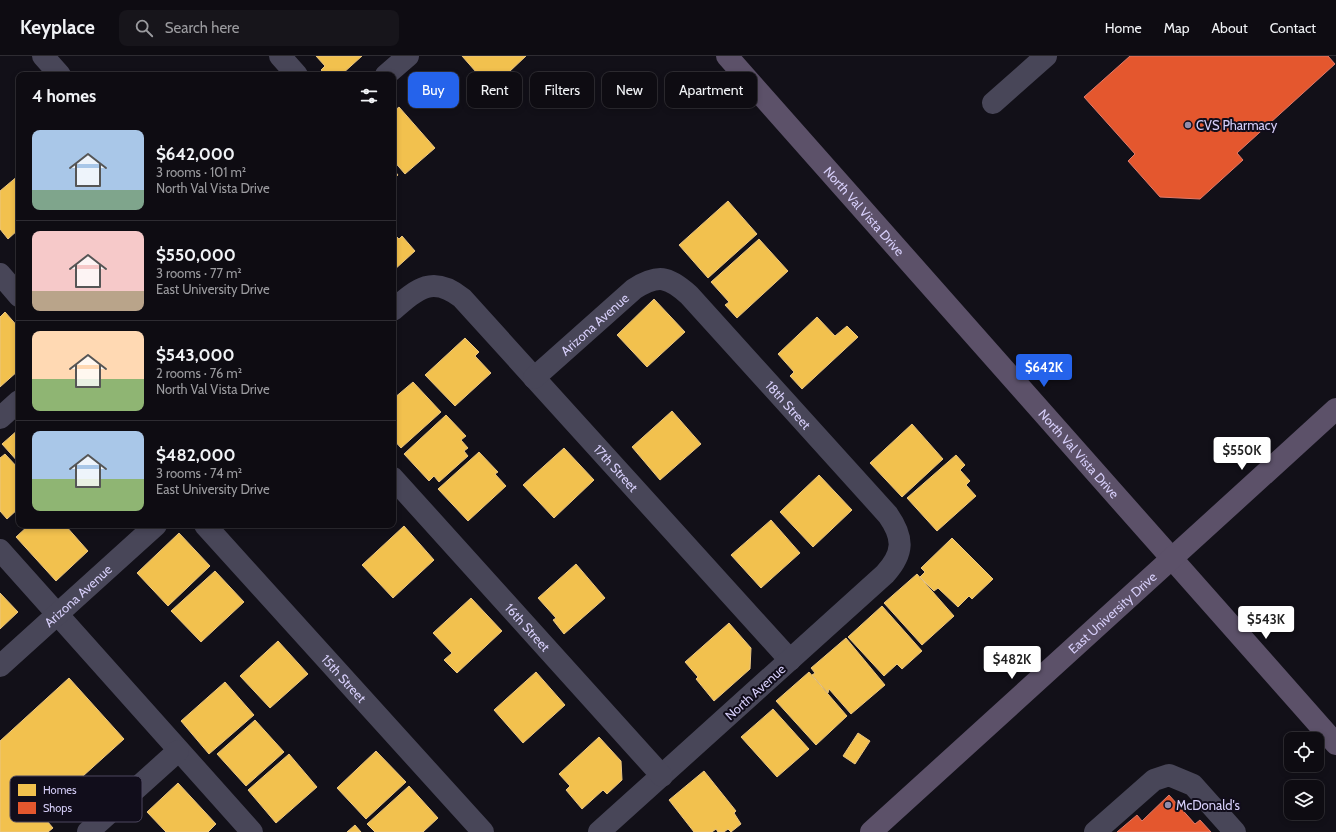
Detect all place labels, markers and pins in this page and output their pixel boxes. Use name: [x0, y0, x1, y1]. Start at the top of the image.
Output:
place label: CVS Pharmacy: [1196, 117, 1278, 133]
marker: CVS Pharmacy: [1183, 120, 1193, 130]
pin: $642K: [1016, 354, 1072, 388]
pin: $550K: [1214, 437, 1270, 471]
pin: $543K: [1238, 606, 1294, 640]
pin: $482K: [984, 646, 1040, 680]
place label: McDonald's: [1176, 797, 1241, 813]
marker: McDonald's: [1163, 800, 1173, 810]

